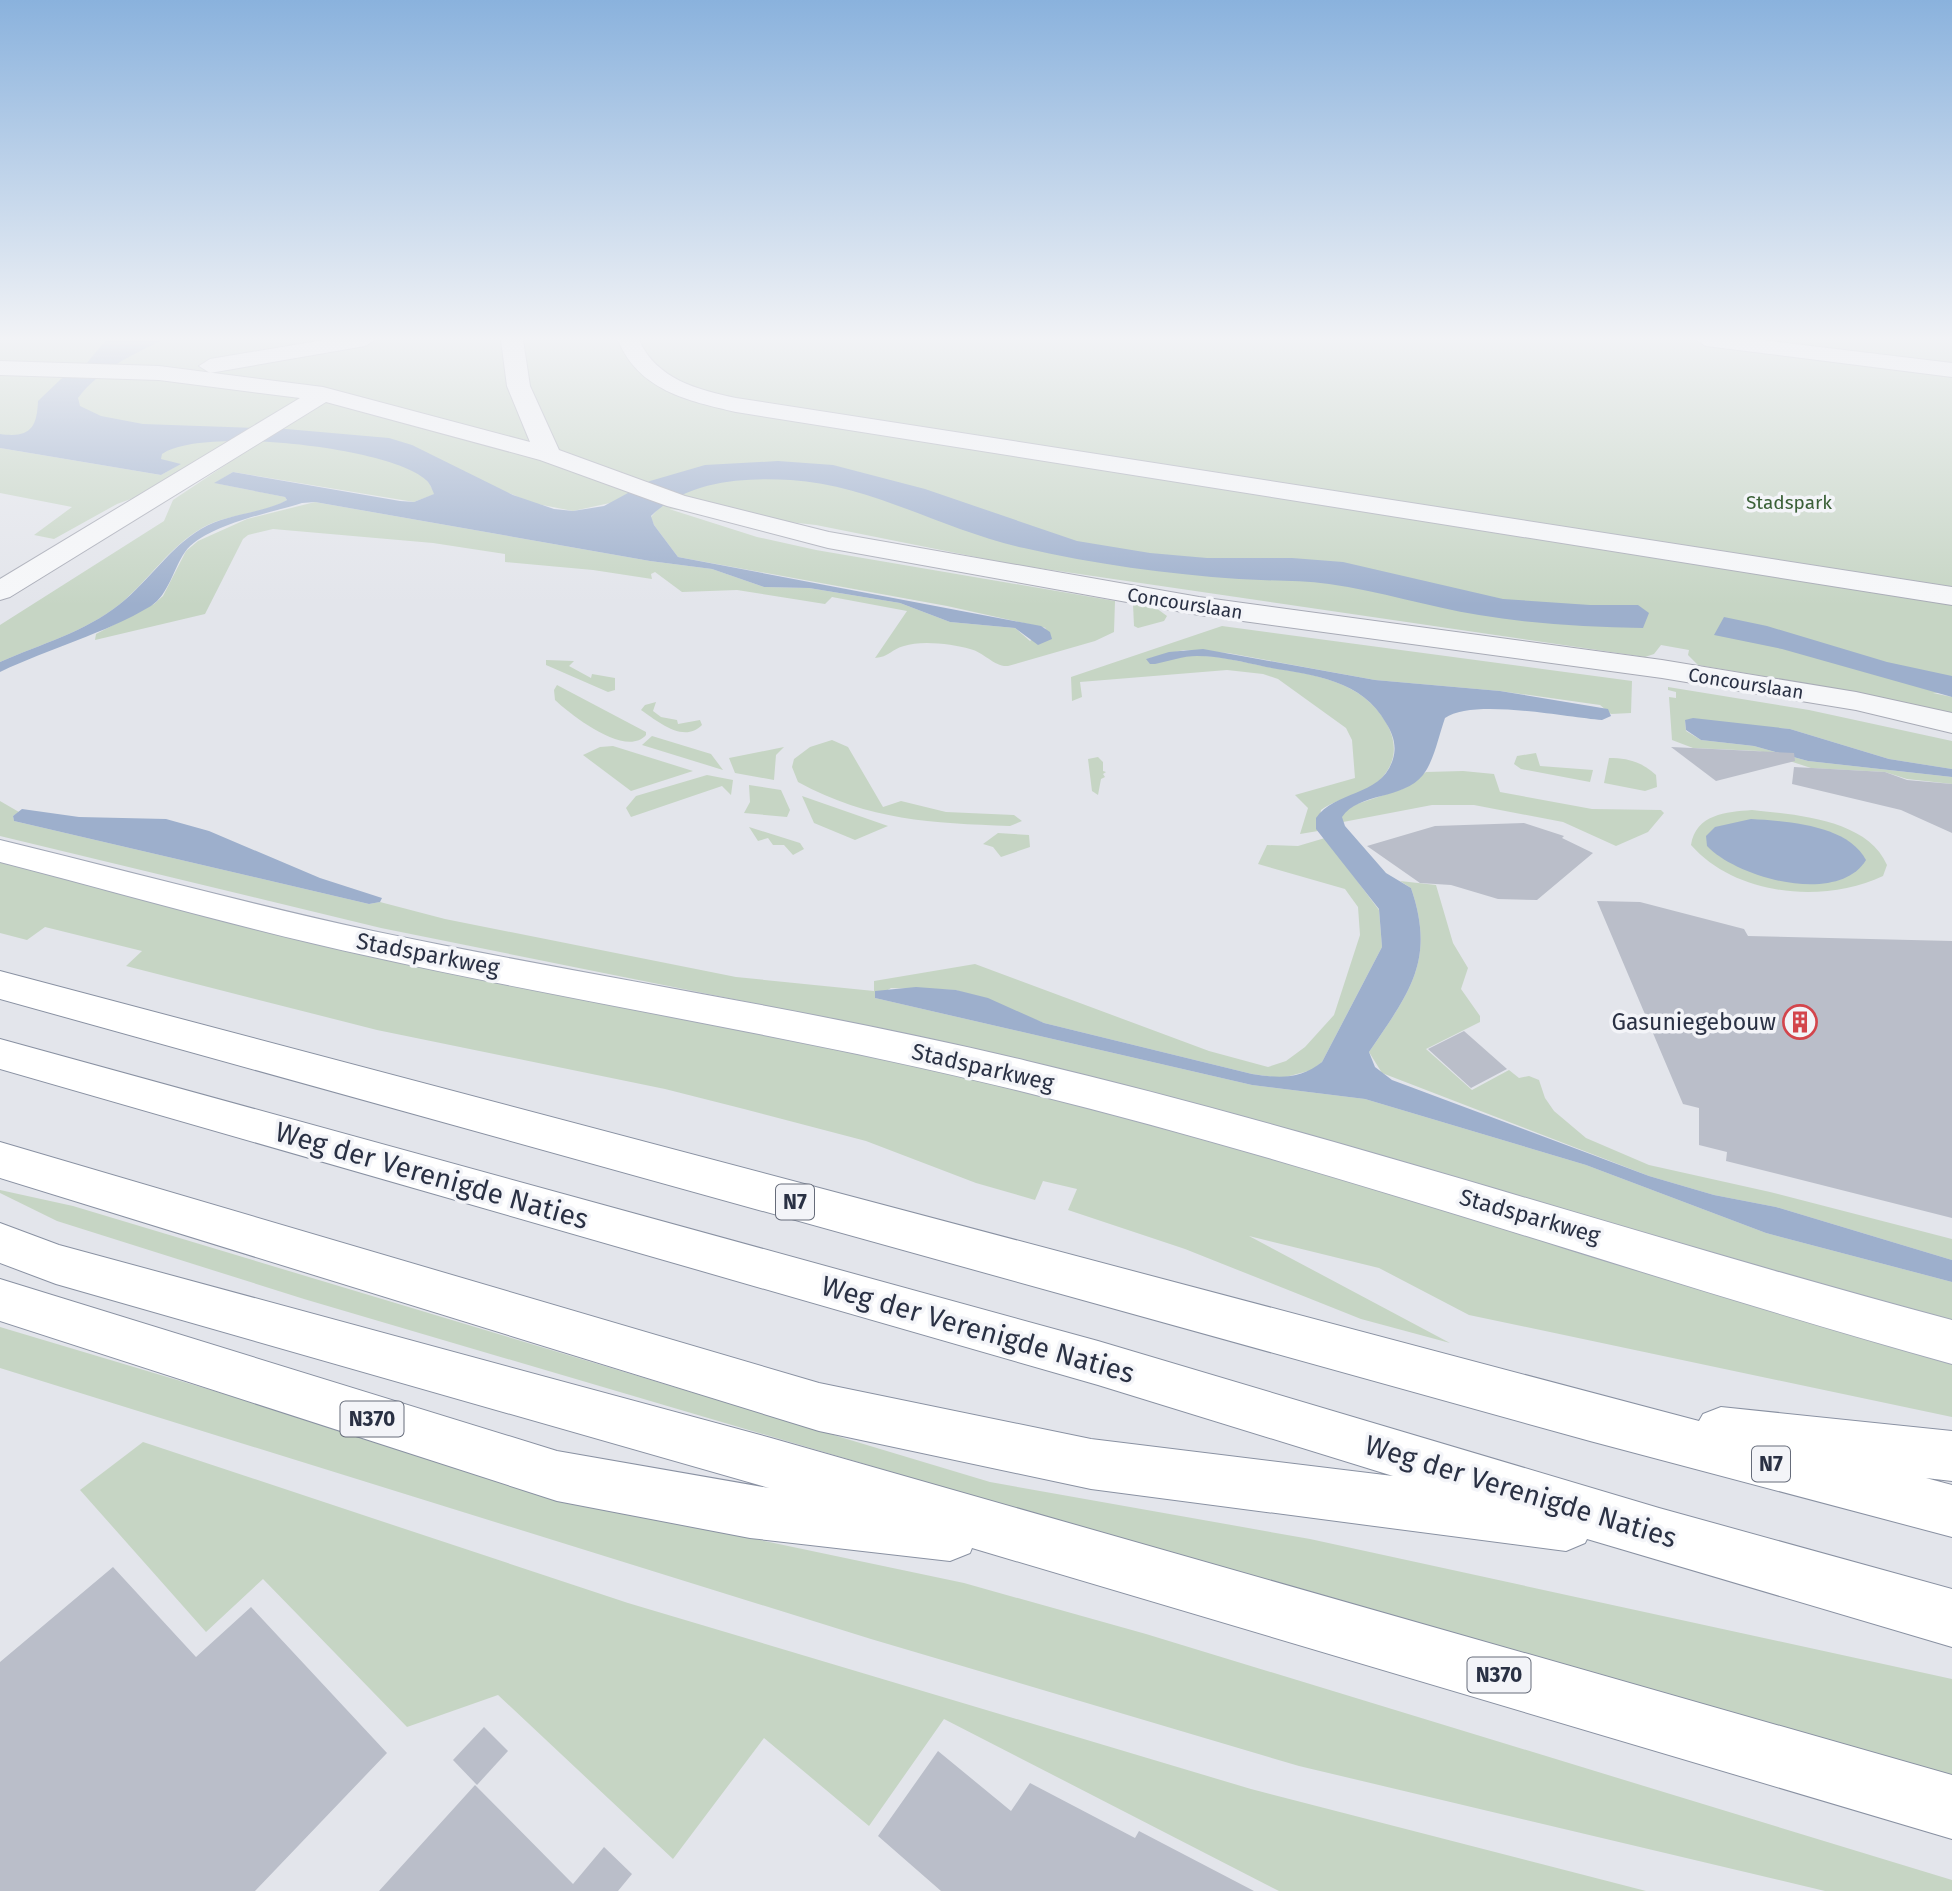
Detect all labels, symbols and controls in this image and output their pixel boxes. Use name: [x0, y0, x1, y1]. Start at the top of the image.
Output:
park label: Stadspark: [1746, 491, 1832, 514]
street label: Concourslaan: [1126, 583, 1244, 624]
street label: Concourslaan: [1687, 663, 1805, 704]
street label: Stadsparkweg: [354, 926, 502, 982]
building icon: Gasuniegebouw: [1781, 1003, 1819, 1041]
place label: Gasuniegebouw: [1611, 1008, 1776, 1036]
street label: Stadsparkweg: [909, 1037, 1057, 1097]
street label: Weg der Verenigde Naties: [271, 1115, 592, 1236]
street label: Stadsparkweg: [1456, 1183, 1604, 1249]
road number: N7: [776, 1184, 814, 1220]
street label: Weg der Verenigde Naties: [817, 1269, 1138, 1390]
road number: N370: [340, 1402, 404, 1436]
street label: Weg der Verenigde Naties: [1361, 1428, 1681, 1555]
road number: N7: [1752, 1446, 1790, 1482]
road number: N370: [1468, 1658, 1530, 1692]

